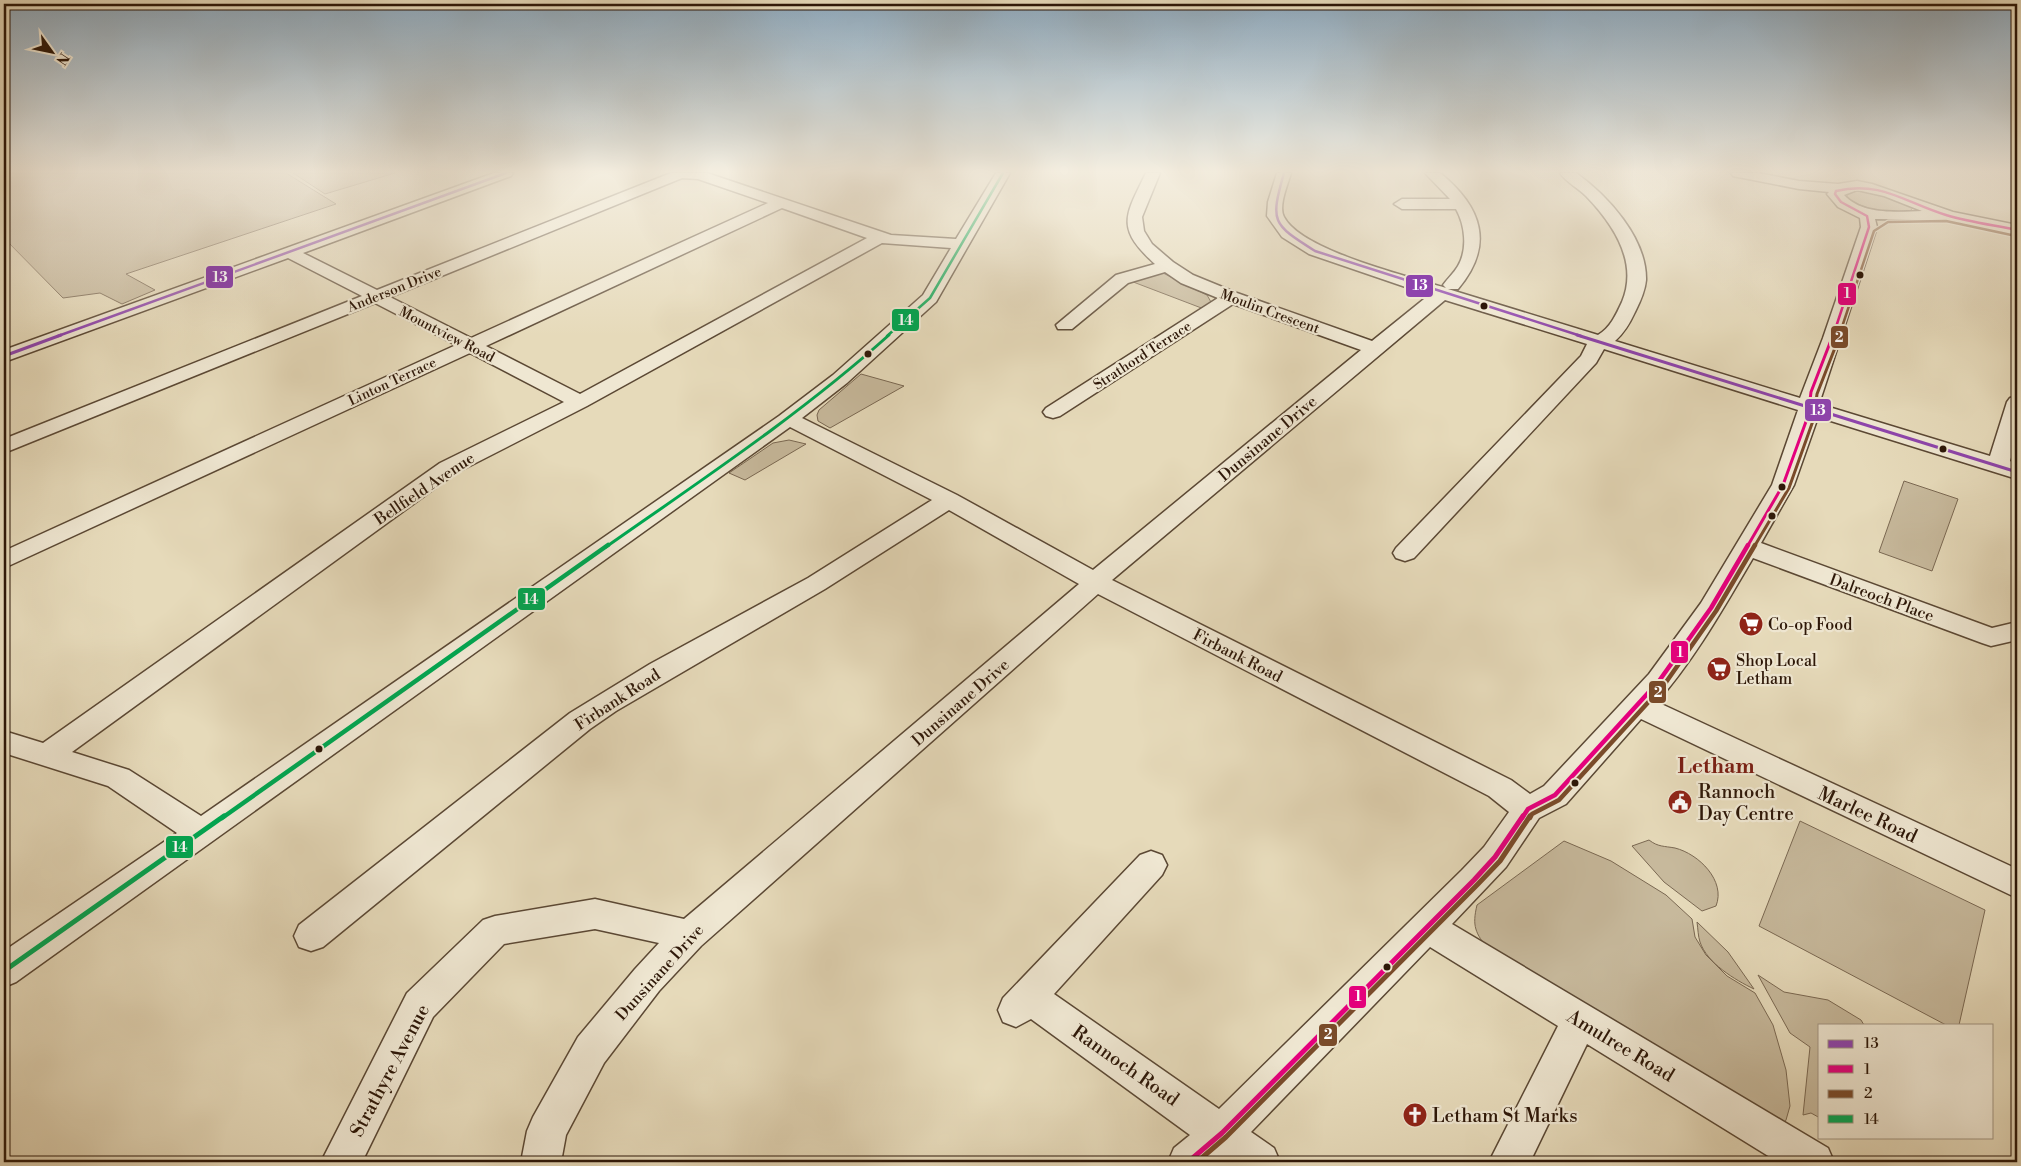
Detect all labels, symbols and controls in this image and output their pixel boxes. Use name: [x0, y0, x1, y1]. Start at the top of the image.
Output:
north arrow: [28, 28, 78, 78]
text: N: [51, 49, 73, 68]
street label: Anderson Drive: [344, 263, 444, 317]
line badge: 13: [205, 265, 234, 289]
text: 13: [212, 269, 228, 287]
unlabelled marker: [1855, 270, 1865, 280]
line badge: 13: [1405, 274, 1434, 298]
text: 13: [1412, 277, 1428, 295]
line badge: 1: [1837, 282, 1857, 306]
text: 1: [1844, 285, 1851, 303]
street label: Moulin Crescent: [1218, 286, 1322, 338]
unlabelled marker: [1479, 301, 1489, 311]
street label: Mountview Road: [396, 303, 498, 367]
line badge: 14: [891, 308, 920, 332]
text: 14: [898, 312, 914, 330]
street label: Strathord Terrace: [1090, 317, 1195, 394]
line badge: 2: [1830, 325, 1849, 349]
text: 2: [1835, 329, 1844, 347]
unlabelled marker: [863, 349, 873, 359]
street label: Linton Terrace: [345, 354, 439, 410]
street label: Dunsinane Drive: [1214, 392, 1321, 486]
line badge: 13: [1804, 398, 1832, 422]
text: 13: [1810, 402, 1826, 420]
unlabelled marker: [1938, 444, 1948, 454]
street label: Bellfield Avenue: [370, 448, 478, 530]
unlabelled marker: [1777, 482, 1787, 492]
unlabelled marker: [1767, 511, 1777, 521]
street label: Dalreoch Place: [1827, 570, 1937, 626]
line badge: 14: [517, 587, 546, 611]
text: 14: [523, 591, 539, 609]
supermarket icon: Co-op Food: [1738, 611, 1764, 637]
place label: Co-op Food: [1768, 615, 1852, 635]
street label: Firbank Road: [1189, 625, 1286, 687]
line badge: 1: [1670, 640, 1689, 664]
text: 1: [1677, 644, 1684, 662]
place label: Shop Local Letham: [1736, 651, 1817, 689]
street label: Dunsinane Drive: [908, 655, 1014, 751]
supermarket icon: Shop Local Letham: [1706, 656, 1732, 682]
street label: Firbank Road: [571, 665, 664, 735]
line badge: 2: [1648, 680, 1667, 704]
text: 2: [1654, 684, 1663, 702]
unlabelled marker: [314, 744, 324, 754]
district label: Letham: [1677, 754, 1755, 780]
unlabelled marker: [1570, 778, 1580, 788]
place label: Rannoch Day Centre: [1698, 780, 1794, 826]
street label: Marlee Road: [1814, 781, 1921, 849]
public building icon: Rannoch Day Centre: [1667, 789, 1693, 815]
line badge: 14: [165, 835, 194, 859]
text: 14: [172, 839, 188, 857]
street label: Dunsinane Drive: [611, 920, 708, 1025]
unlabelled marker: [1382, 962, 1392, 972]
line badge: 1: [1348, 985, 1367, 1009]
text: 1: [1355, 988, 1362, 1006]
street label: Strathyre Avenue: [345, 1000, 435, 1141]
street label: Amulree Road: [1561, 1004, 1679, 1087]
street label: Rannoch Road: [1067, 1020, 1184, 1112]
line badge: 2: [1318, 1023, 1338, 1047]
legend: [1818, 1024, 1994, 1138]
text: 2: [1324, 1026, 1333, 1044]
text: 13: [1864, 1034, 1879, 1053]
text: 1: [1864, 1060, 1871, 1079]
text: 2: [1864, 1084, 1873, 1103]
church icon: Letham St Marks: [1402, 1102, 1428, 1128]
place label: Letham St Marks: [1432, 1104, 1578, 1128]
text: 14: [1864, 1110, 1879, 1129]

